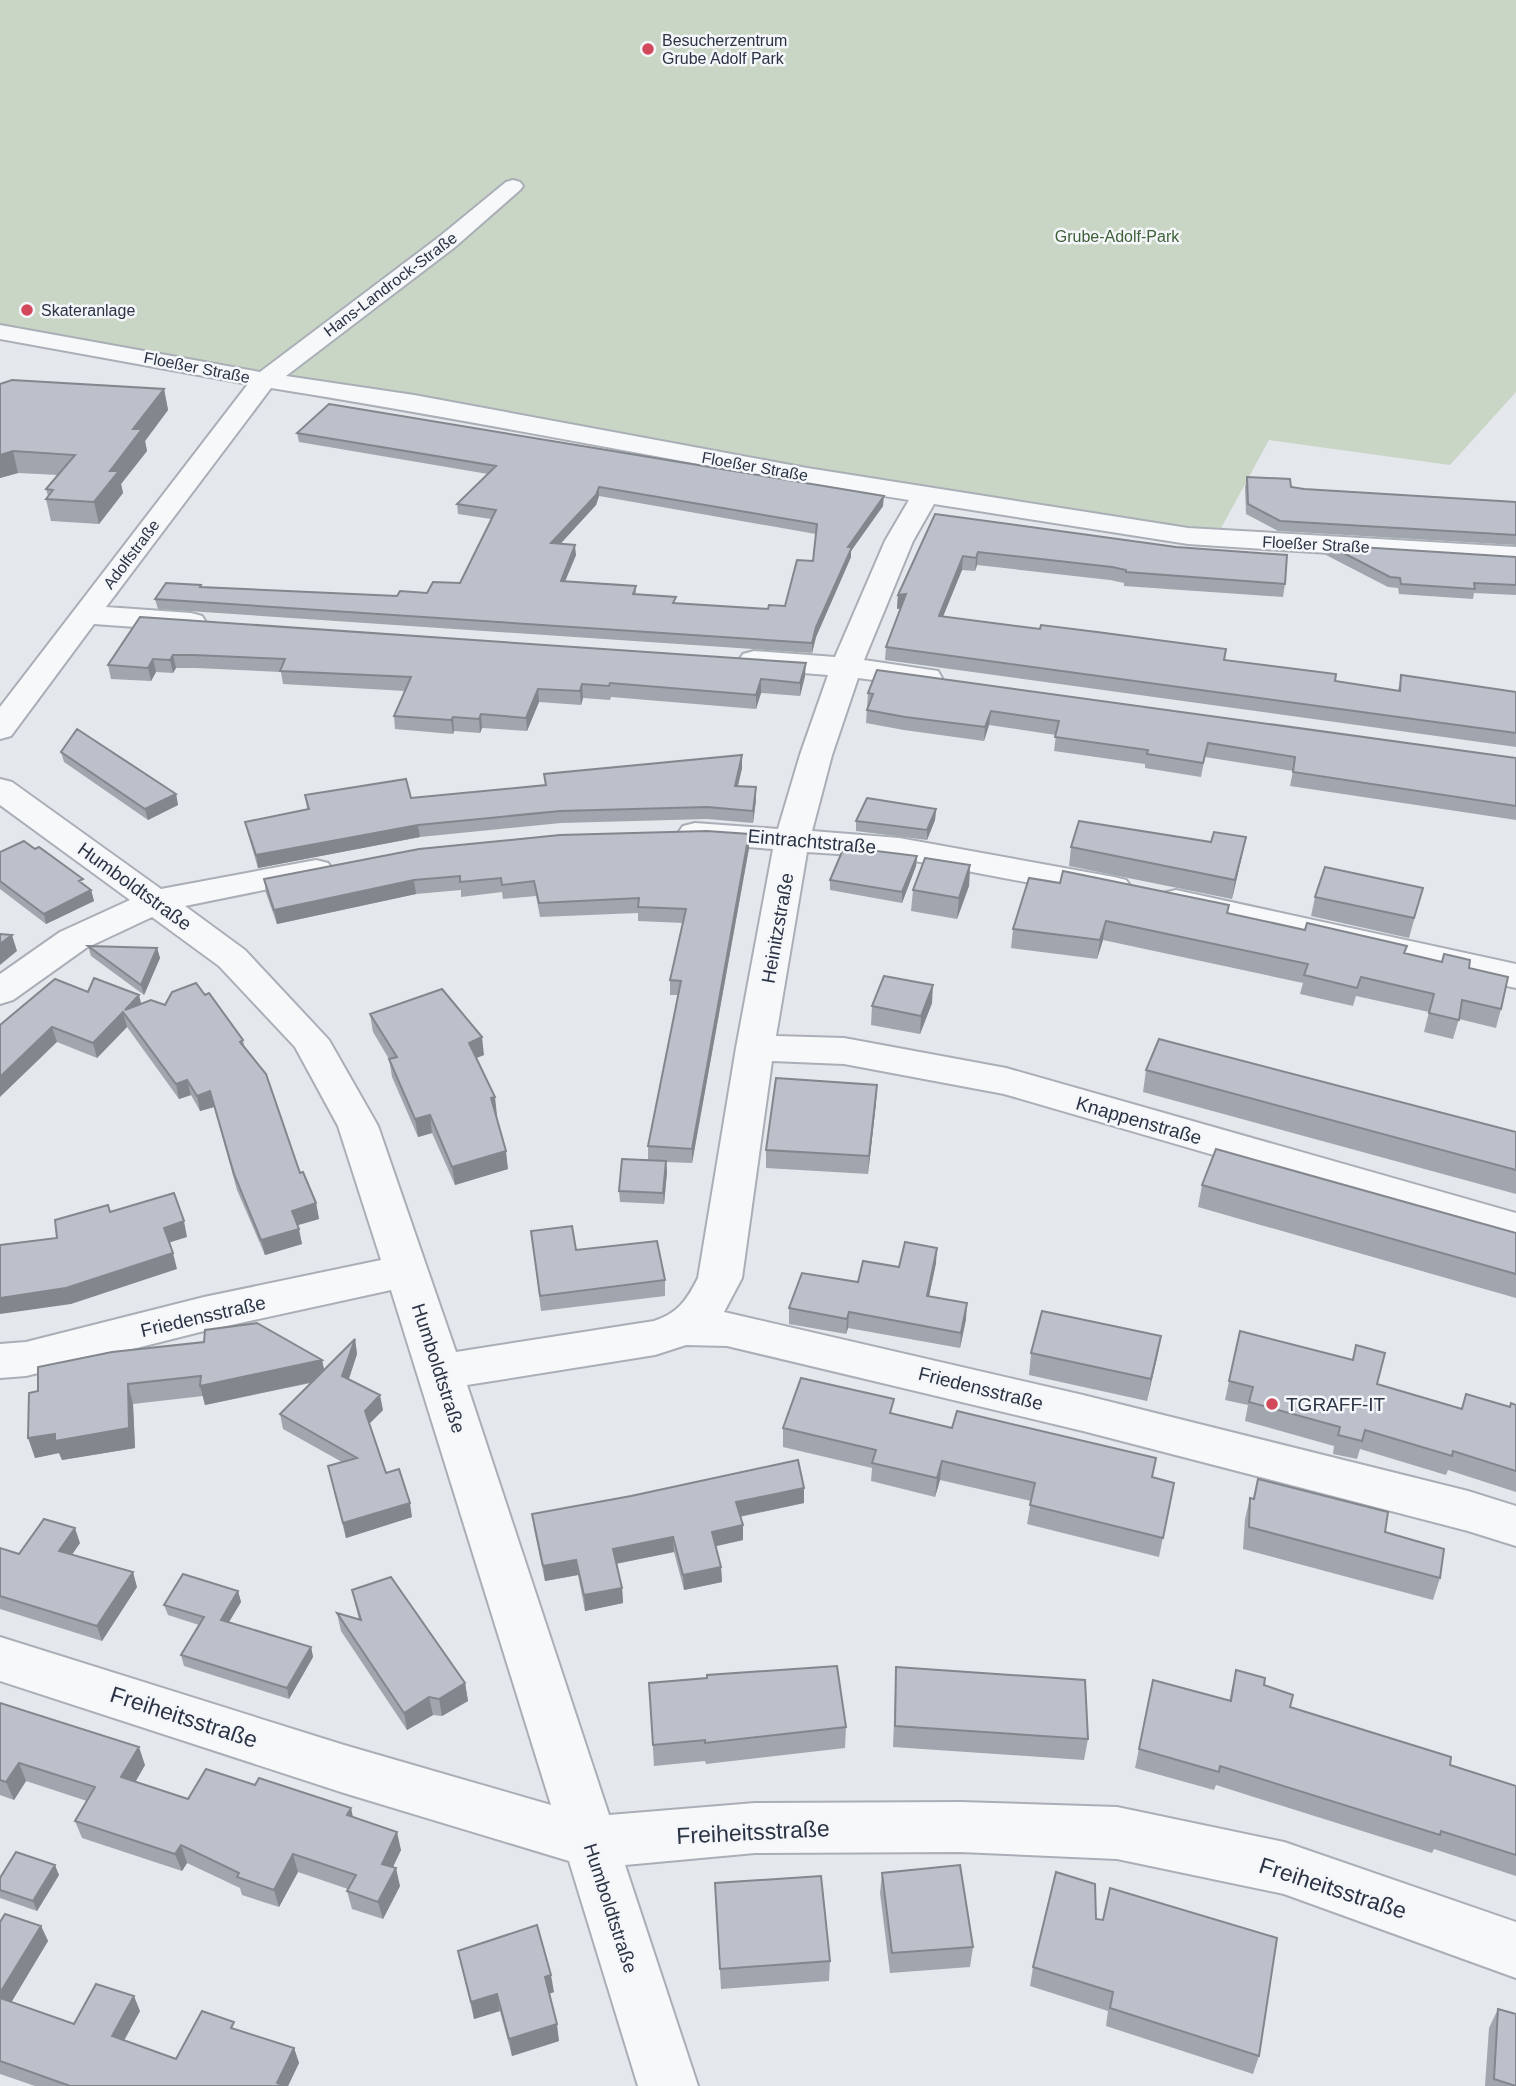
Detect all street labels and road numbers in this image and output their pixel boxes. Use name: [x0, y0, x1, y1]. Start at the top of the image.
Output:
street label: Hans-Landrock-Straße: [321, 229, 460, 340]
street label: Floeßer Straße: [142, 349, 251, 386]
street label: Floeßer Straße: [700, 449, 809, 484]
street label: Adolfstraße: [100, 516, 163, 592]
street label: Floeßer Straße: [1262, 533, 1370, 556]
street label: Eintrachtstraße: [747, 825, 877, 858]
street label: Humboldtstraße: [74, 838, 196, 935]
street label: Heinitzstraße: [757, 871, 798, 985]
street label: Knappenstraße: [1074, 1092, 1204, 1148]
street label: Friedensstraße: [138, 1292, 268, 1341]
street label: Humboldtstraße: [408, 1301, 469, 1436]
street label: Friedensstraße: [916, 1363, 1045, 1414]
street label: Freiheitsstraße: [107, 1681, 261, 1753]
street label: Freiheitsstraße: [676, 1815, 830, 1849]
street label: Humboldtstraße: [580, 1841, 641, 1976]
street label: Freiheitsstraße: [1256, 1852, 1410, 1924]

